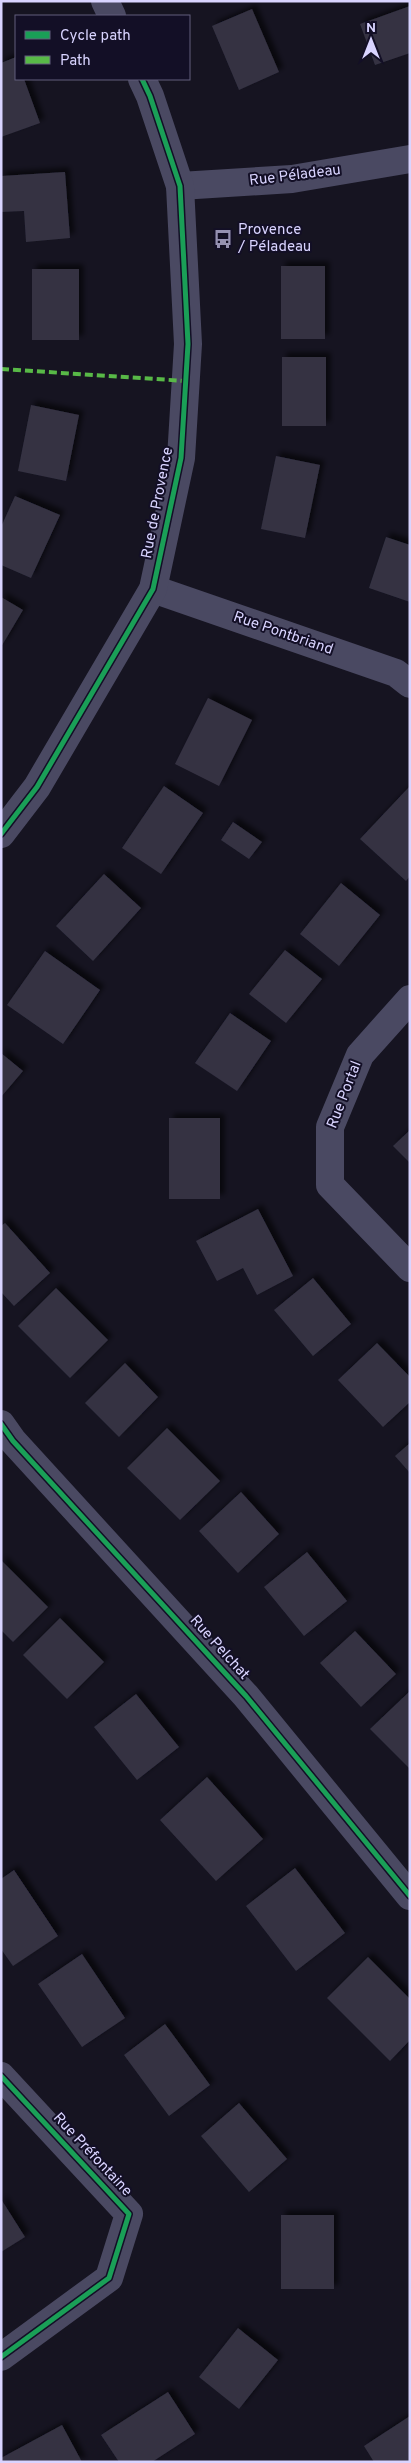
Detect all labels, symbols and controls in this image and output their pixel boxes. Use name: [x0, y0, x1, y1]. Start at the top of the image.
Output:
legend: [15, 15, 190, 80]
north arrow: [346, 15, 396, 65]
text: N: [366, 20, 376, 37]
text: Cycle path: [60, 27, 131, 46]
text: Path: [60, 52, 91, 71]
street label: Rue Péladeau: [248, 161, 342, 191]
place label: Provence / Péladeau: [237, 221, 311, 257]
bus stop icon: Provence / Péladeau: [212, 228, 234, 250]
street label: Rue de Provence: [138, 446, 178, 560]
street label: Rue Pontbriand: [231, 608, 335, 660]
street label: Rue Portal: [323, 1058, 367, 1132]
street label: Rue Pelchat: [185, 1612, 253, 1684]
street label: Rue Préfontaine: [48, 2109, 136, 2201]

